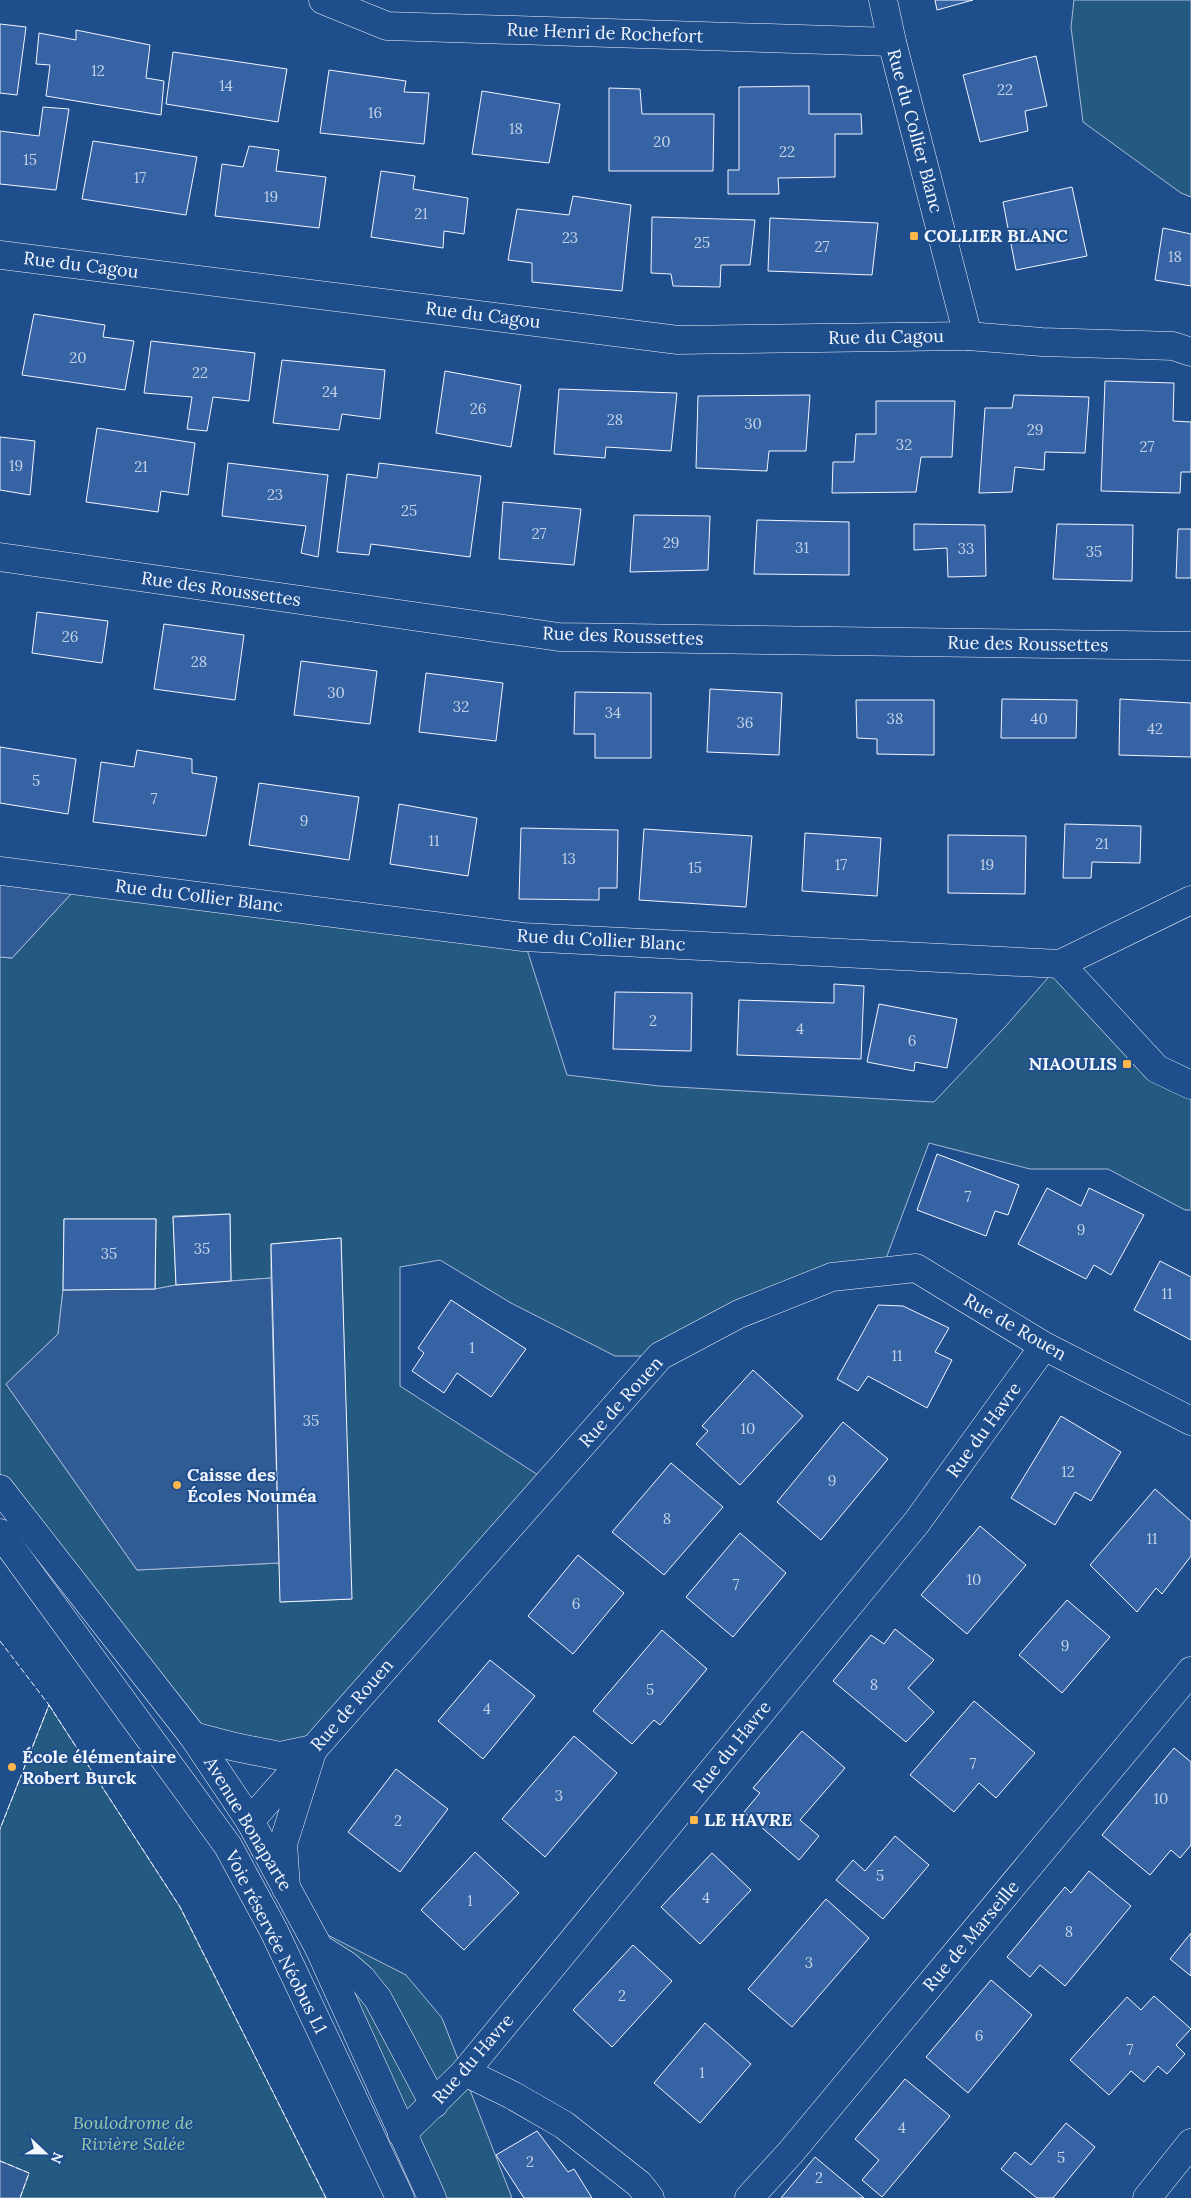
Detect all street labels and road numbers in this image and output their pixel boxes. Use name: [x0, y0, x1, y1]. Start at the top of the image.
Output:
street label: Rue Henri de Rochefort: [506, 18, 704, 47]
street label: Rue du Collier Blanc: [883, 46, 948, 215]
street label: Rue du Cagou: [22, 246, 140, 283]
street label: Rue du Cagou: [424, 296, 542, 333]
street label: Rue du Cagou: [828, 324, 944, 349]
street label: Rue des Roussettes: [140, 566, 302, 611]
street label: Rue des Roussettes: [542, 621, 704, 650]
street label: Rue des Roussettes: [947, 631, 1109, 656]
street label: Rue du Collier Blanc: [114, 874, 284, 917]
street label: Rue du Collier Blanc: [516, 924, 686, 955]
street label: Rue de Rouen: [960, 1288, 1071, 1365]
street label: Rue de Rouen: [574, 1351, 668, 1452]
street label: Rue du Havre: [941, 1377, 1026, 1482]
street label: Rue de Rouen: [305, 1654, 398, 1756]
street label: Rue du Havre: [687, 1696, 776, 1798]
street label: Avenue Bonaparte: [199, 1752, 298, 1895]
street label: Voie réservée Néobus L1: [220, 1845, 333, 2037]
street label: Rue de Marseille: [917, 1875, 1024, 1996]
street label: Rue du Havre: [427, 2009, 518, 2109]

